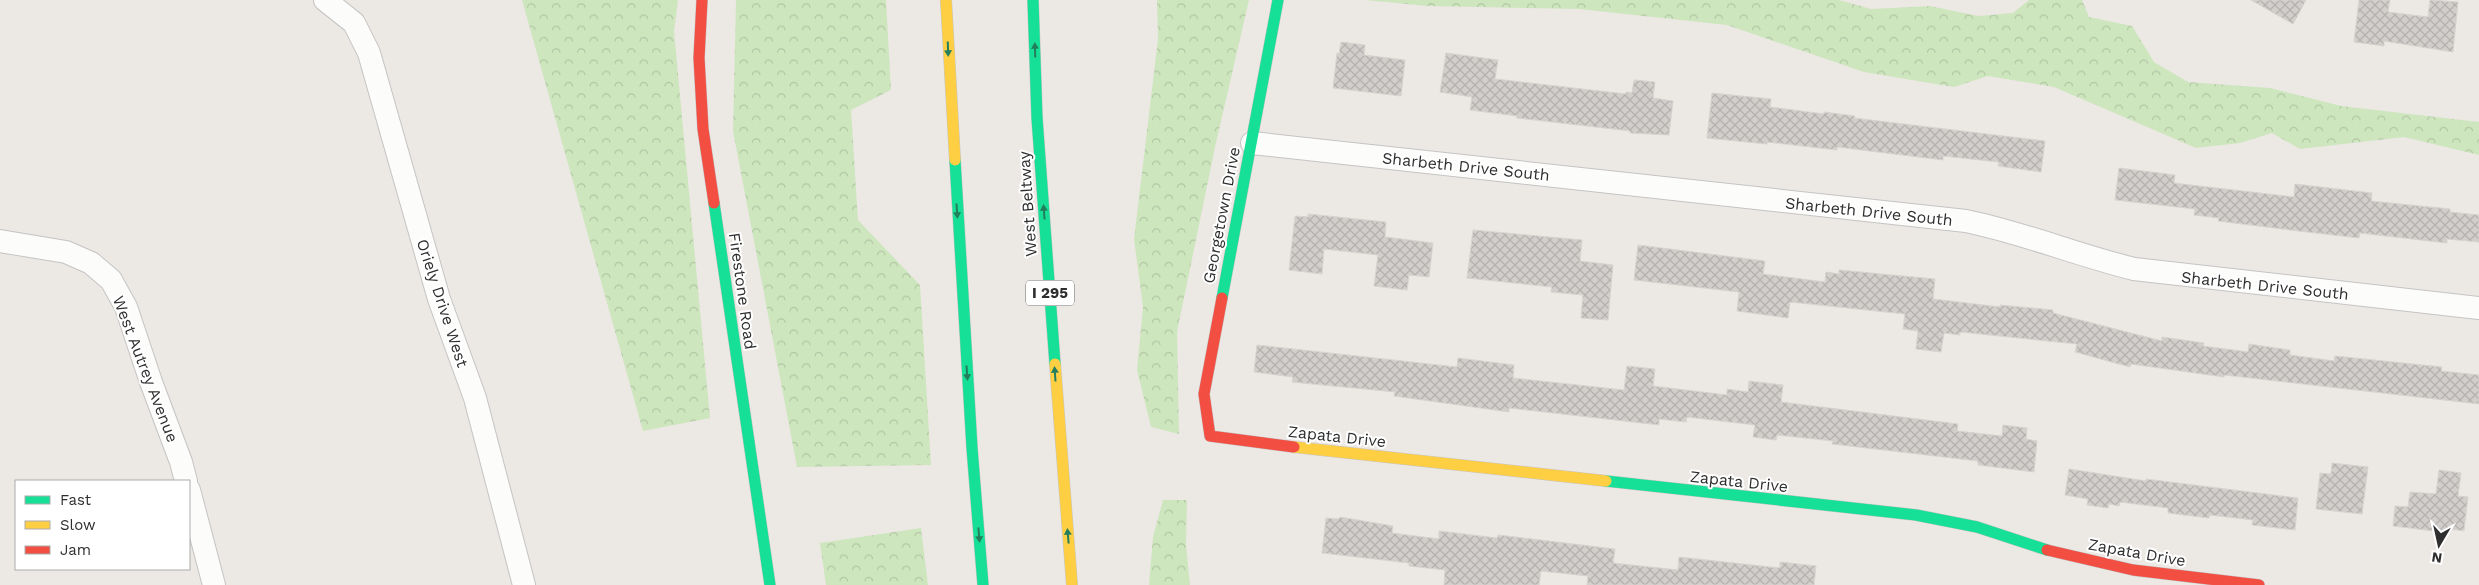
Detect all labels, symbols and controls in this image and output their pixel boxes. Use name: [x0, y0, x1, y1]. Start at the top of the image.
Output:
one-way arrow: [945, 41, 953, 57]
one-way arrow: [1031, 42, 1039, 58]
street label: Georgetown Drive: [1199, 145, 1244, 285]
street label: Sharbeth Drive South: [1381, 148, 1551, 185]
street label: West Beltway: [1014, 150, 1041, 257]
street label: Sharbeth Drive South: [1784, 193, 1954, 230]
one-way arrow: [954, 203, 962, 219]
one-way arrow: [1039, 204, 1047, 220]
street label: Firestone Road: [725, 231, 760, 351]
street label: Oriely Drive West: [413, 237, 472, 370]
street label: Sharbeth Drive South: [2180, 267, 2350, 304]
road number: I 295: [1026, 280, 1074, 306]
street label: West Autrey Avenue: [109, 293, 182, 445]
one-way arrow: [964, 365, 972, 381]
one-way arrow: [1051, 366, 1059, 382]
street label: Zapata Drive: [1287, 422, 1387, 451]
street label: Zapata Drive: [1689, 467, 1789, 496]
legend: [15, 480, 190, 570]
text: Fast: [60, 491, 92, 509]
text: Slow: [60, 516, 96, 534]
north arrow: [2414, 520, 2464, 570]
one-way arrow: [976, 527, 984, 543]
one-way arrow: [1063, 528, 1071, 544]
street label: Zapata Drive: [2087, 535, 2187, 570]
text: Jam: [60, 541, 91, 559]
text: N: [2431, 549, 2443, 567]

